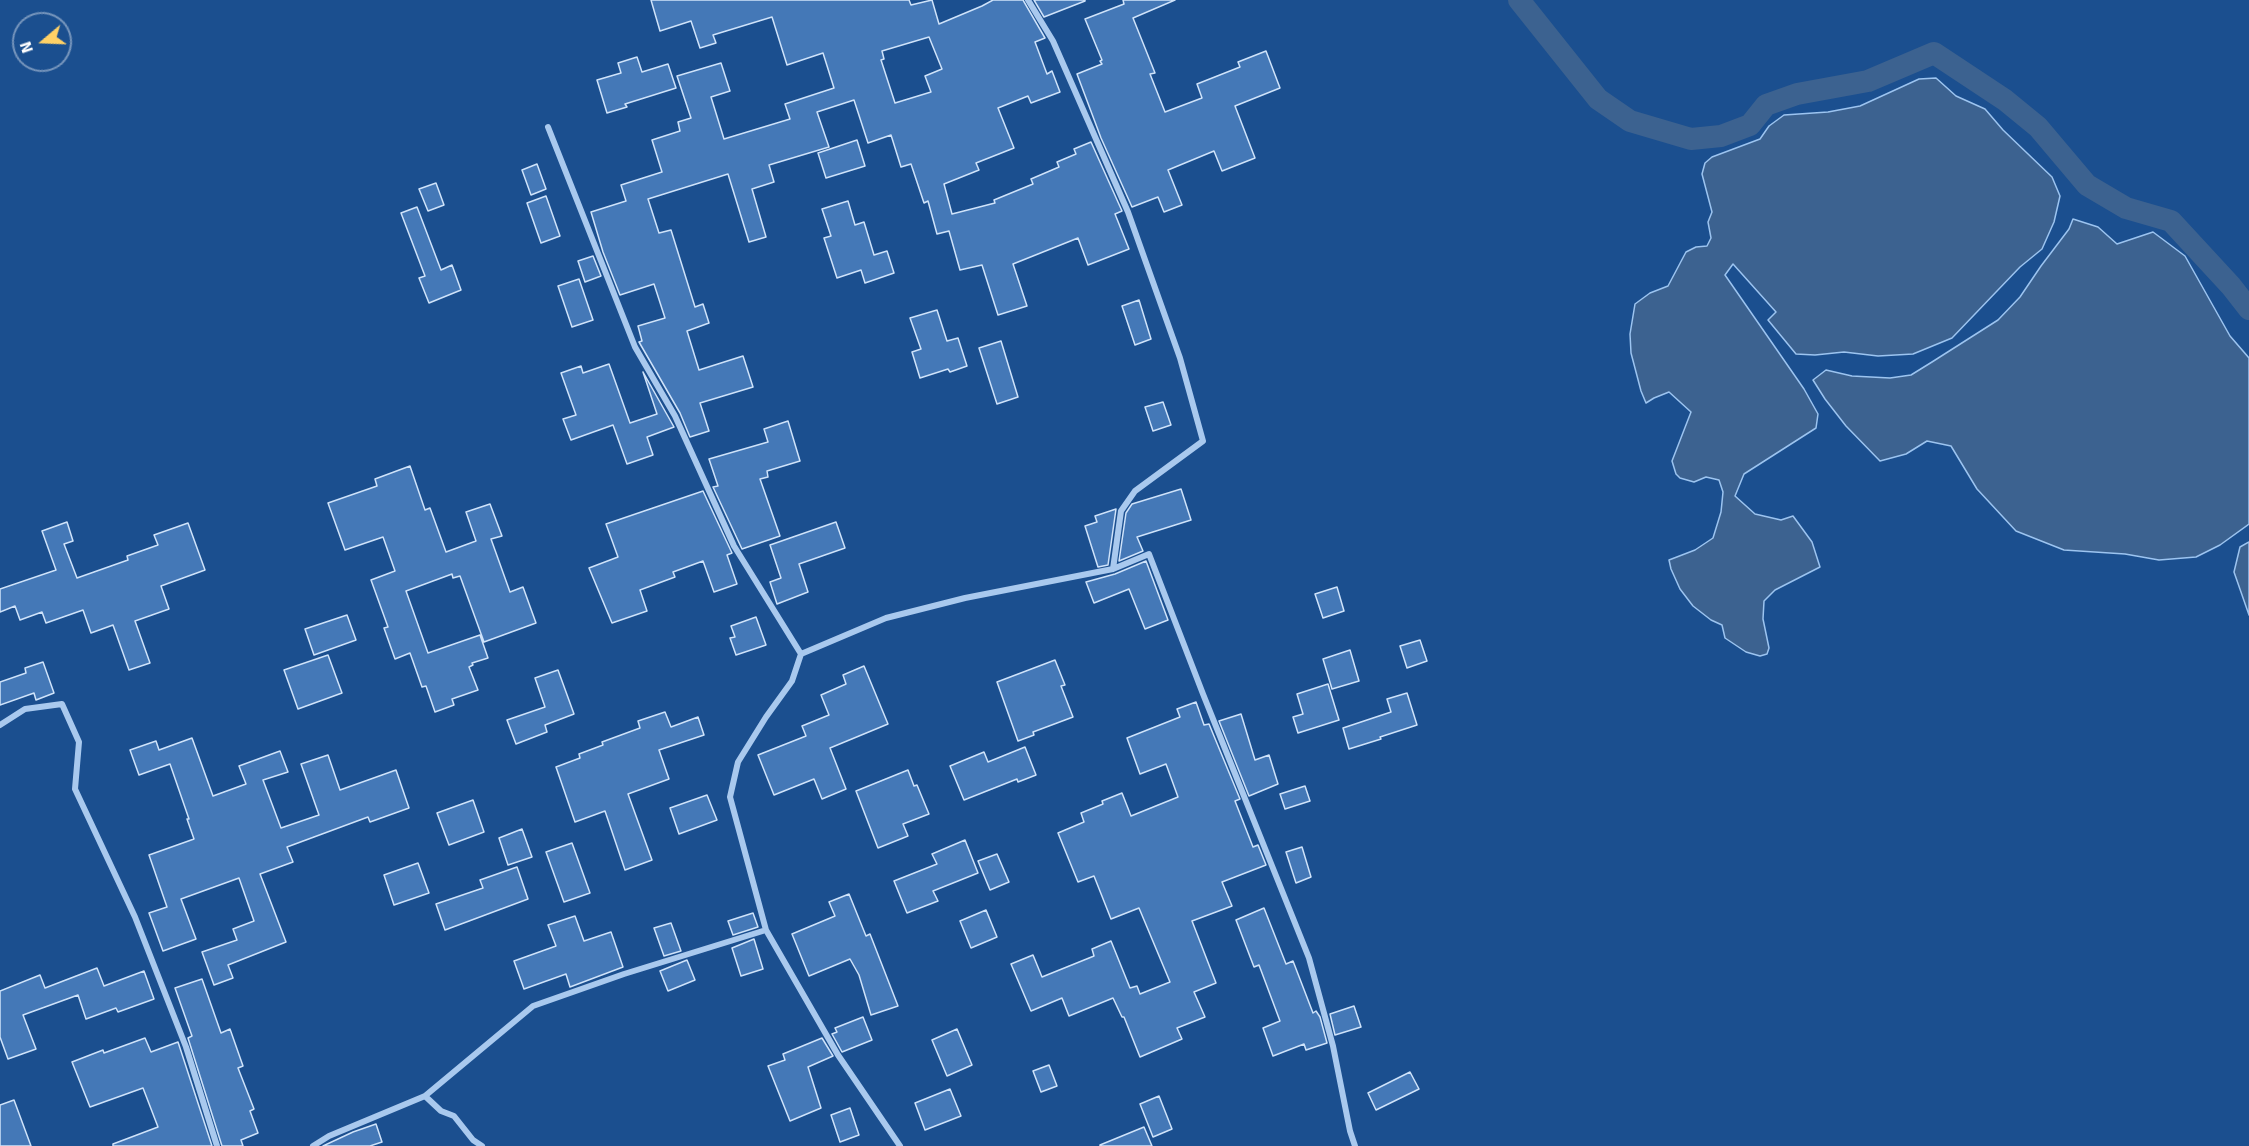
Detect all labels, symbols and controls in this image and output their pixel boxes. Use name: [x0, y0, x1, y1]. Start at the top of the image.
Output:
north arrow: [12, 12, 72, 72]
text: N: [16, 39, 38, 56]

